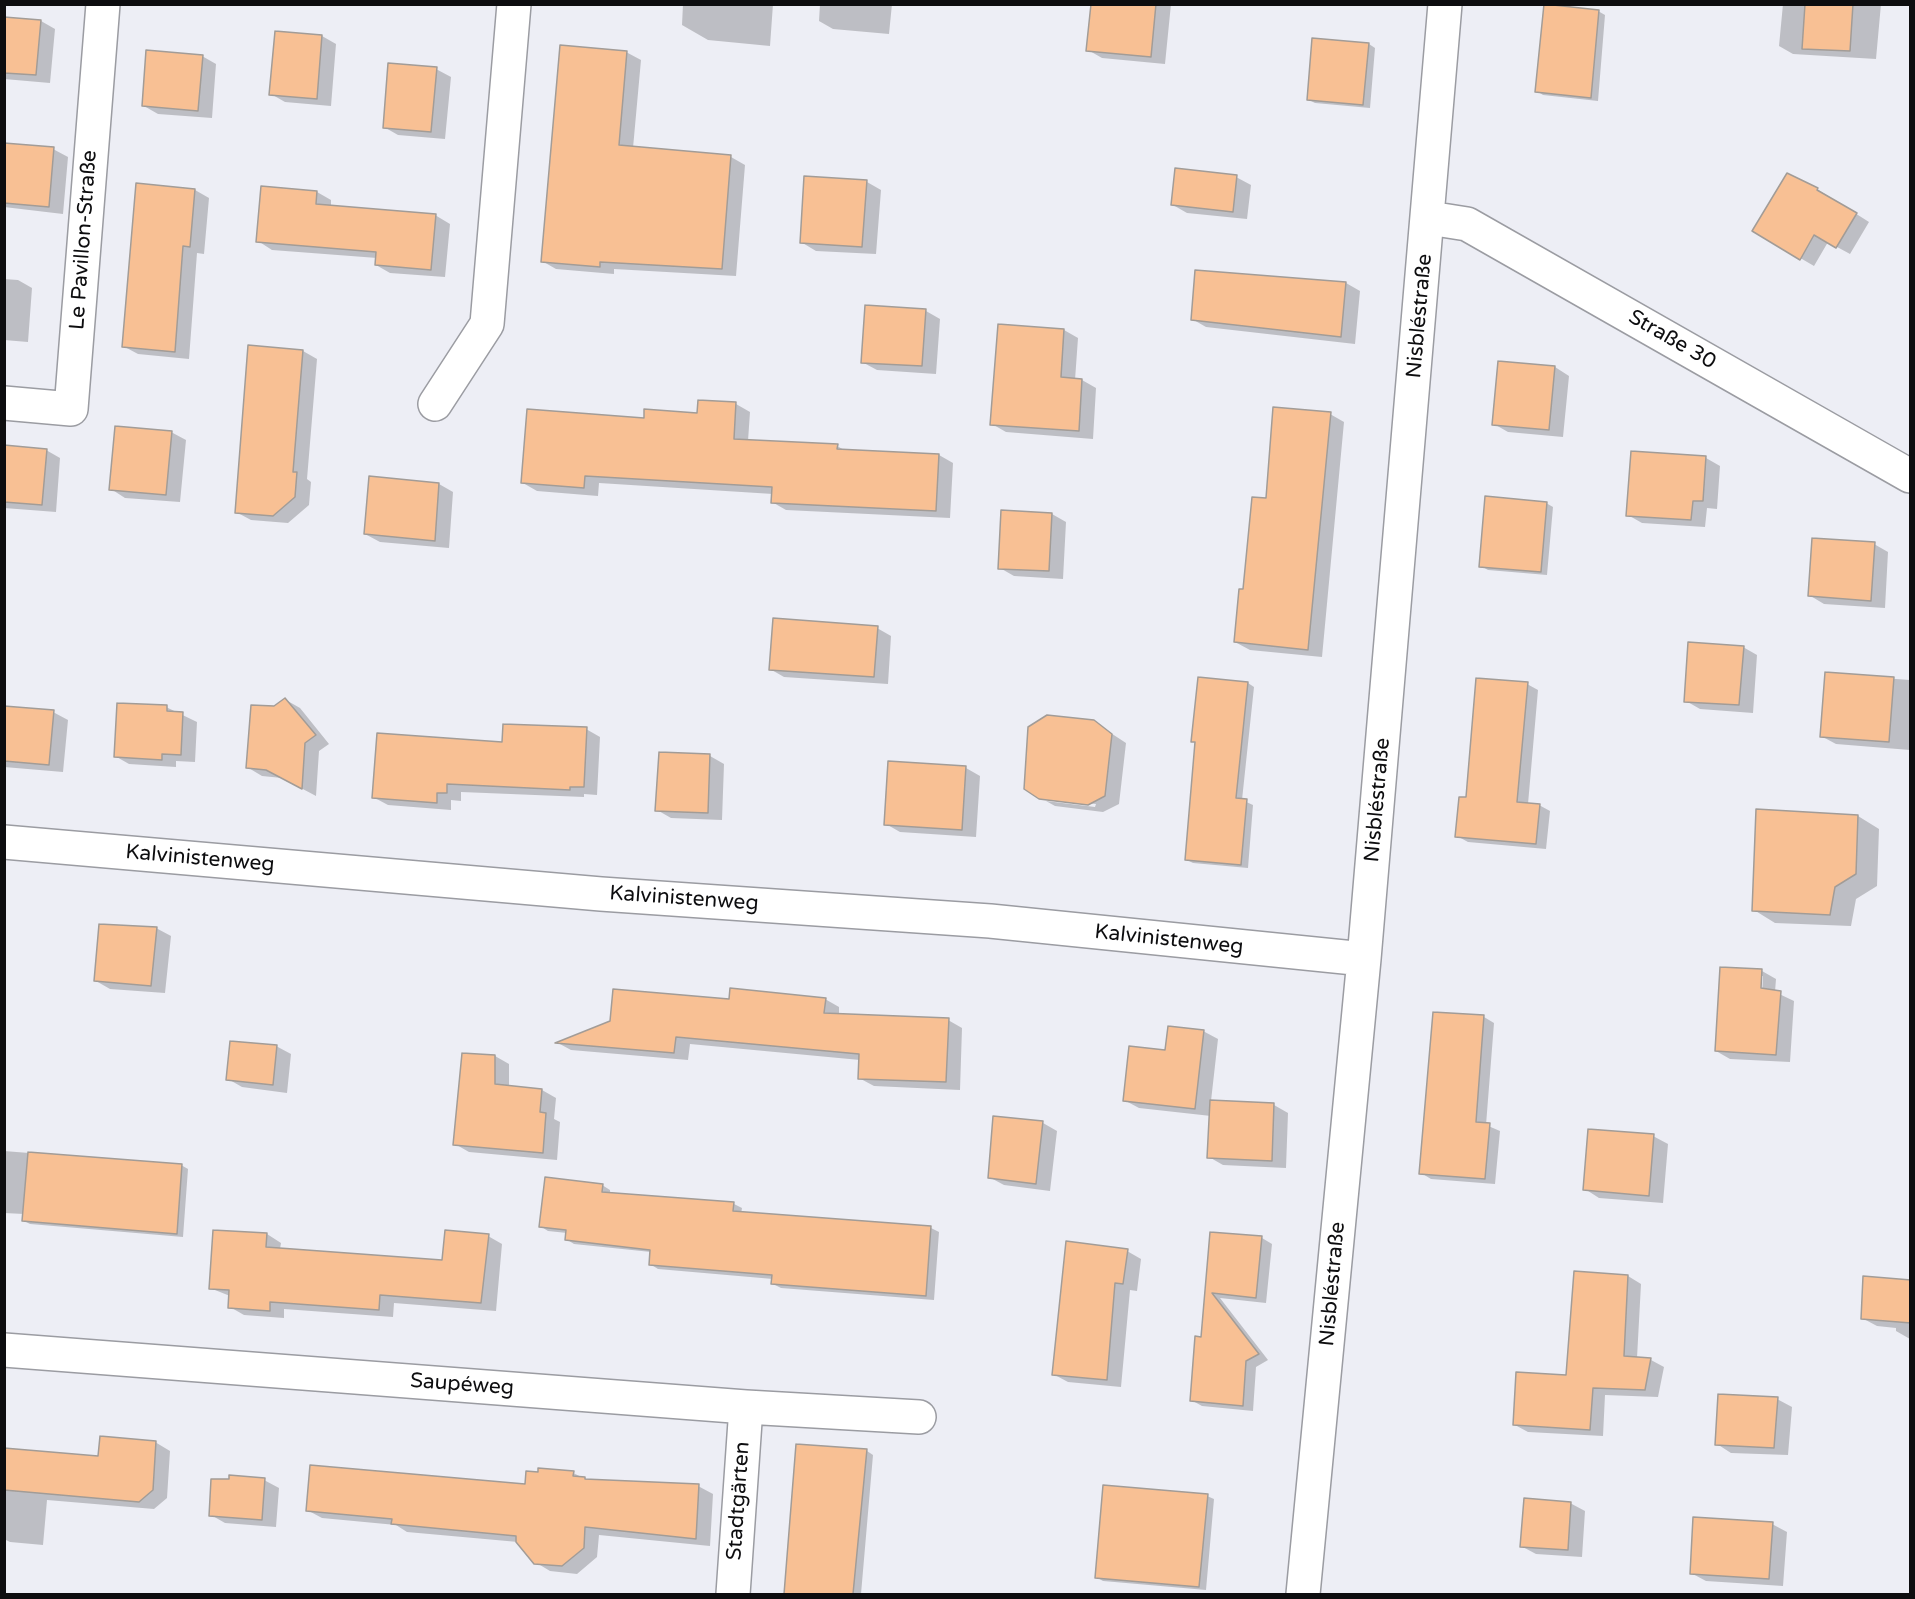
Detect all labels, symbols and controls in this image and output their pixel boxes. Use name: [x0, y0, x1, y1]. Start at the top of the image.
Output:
street label: Le Pavillon-Straße: [65, 149, 103, 331]
street label: Nisbléstraße: [1402, 253, 1438, 379]
street label: Straße 30: [1624, 305, 1720, 375]
street label: Nisbléstraße: [1360, 737, 1396, 863]
street label: Kalvinistenweg: [124, 840, 276, 878]
street label: Kalvinistenweg: [609, 881, 759, 917]
street label: Kalvinistenweg: [1093, 920, 1245, 960]
street label: Nisbléstraße: [1315, 1221, 1351, 1347]
street label: Saupéweg: [409, 1369, 515, 1401]
street label: Stadtgärten: [722, 1441, 756, 1561]

